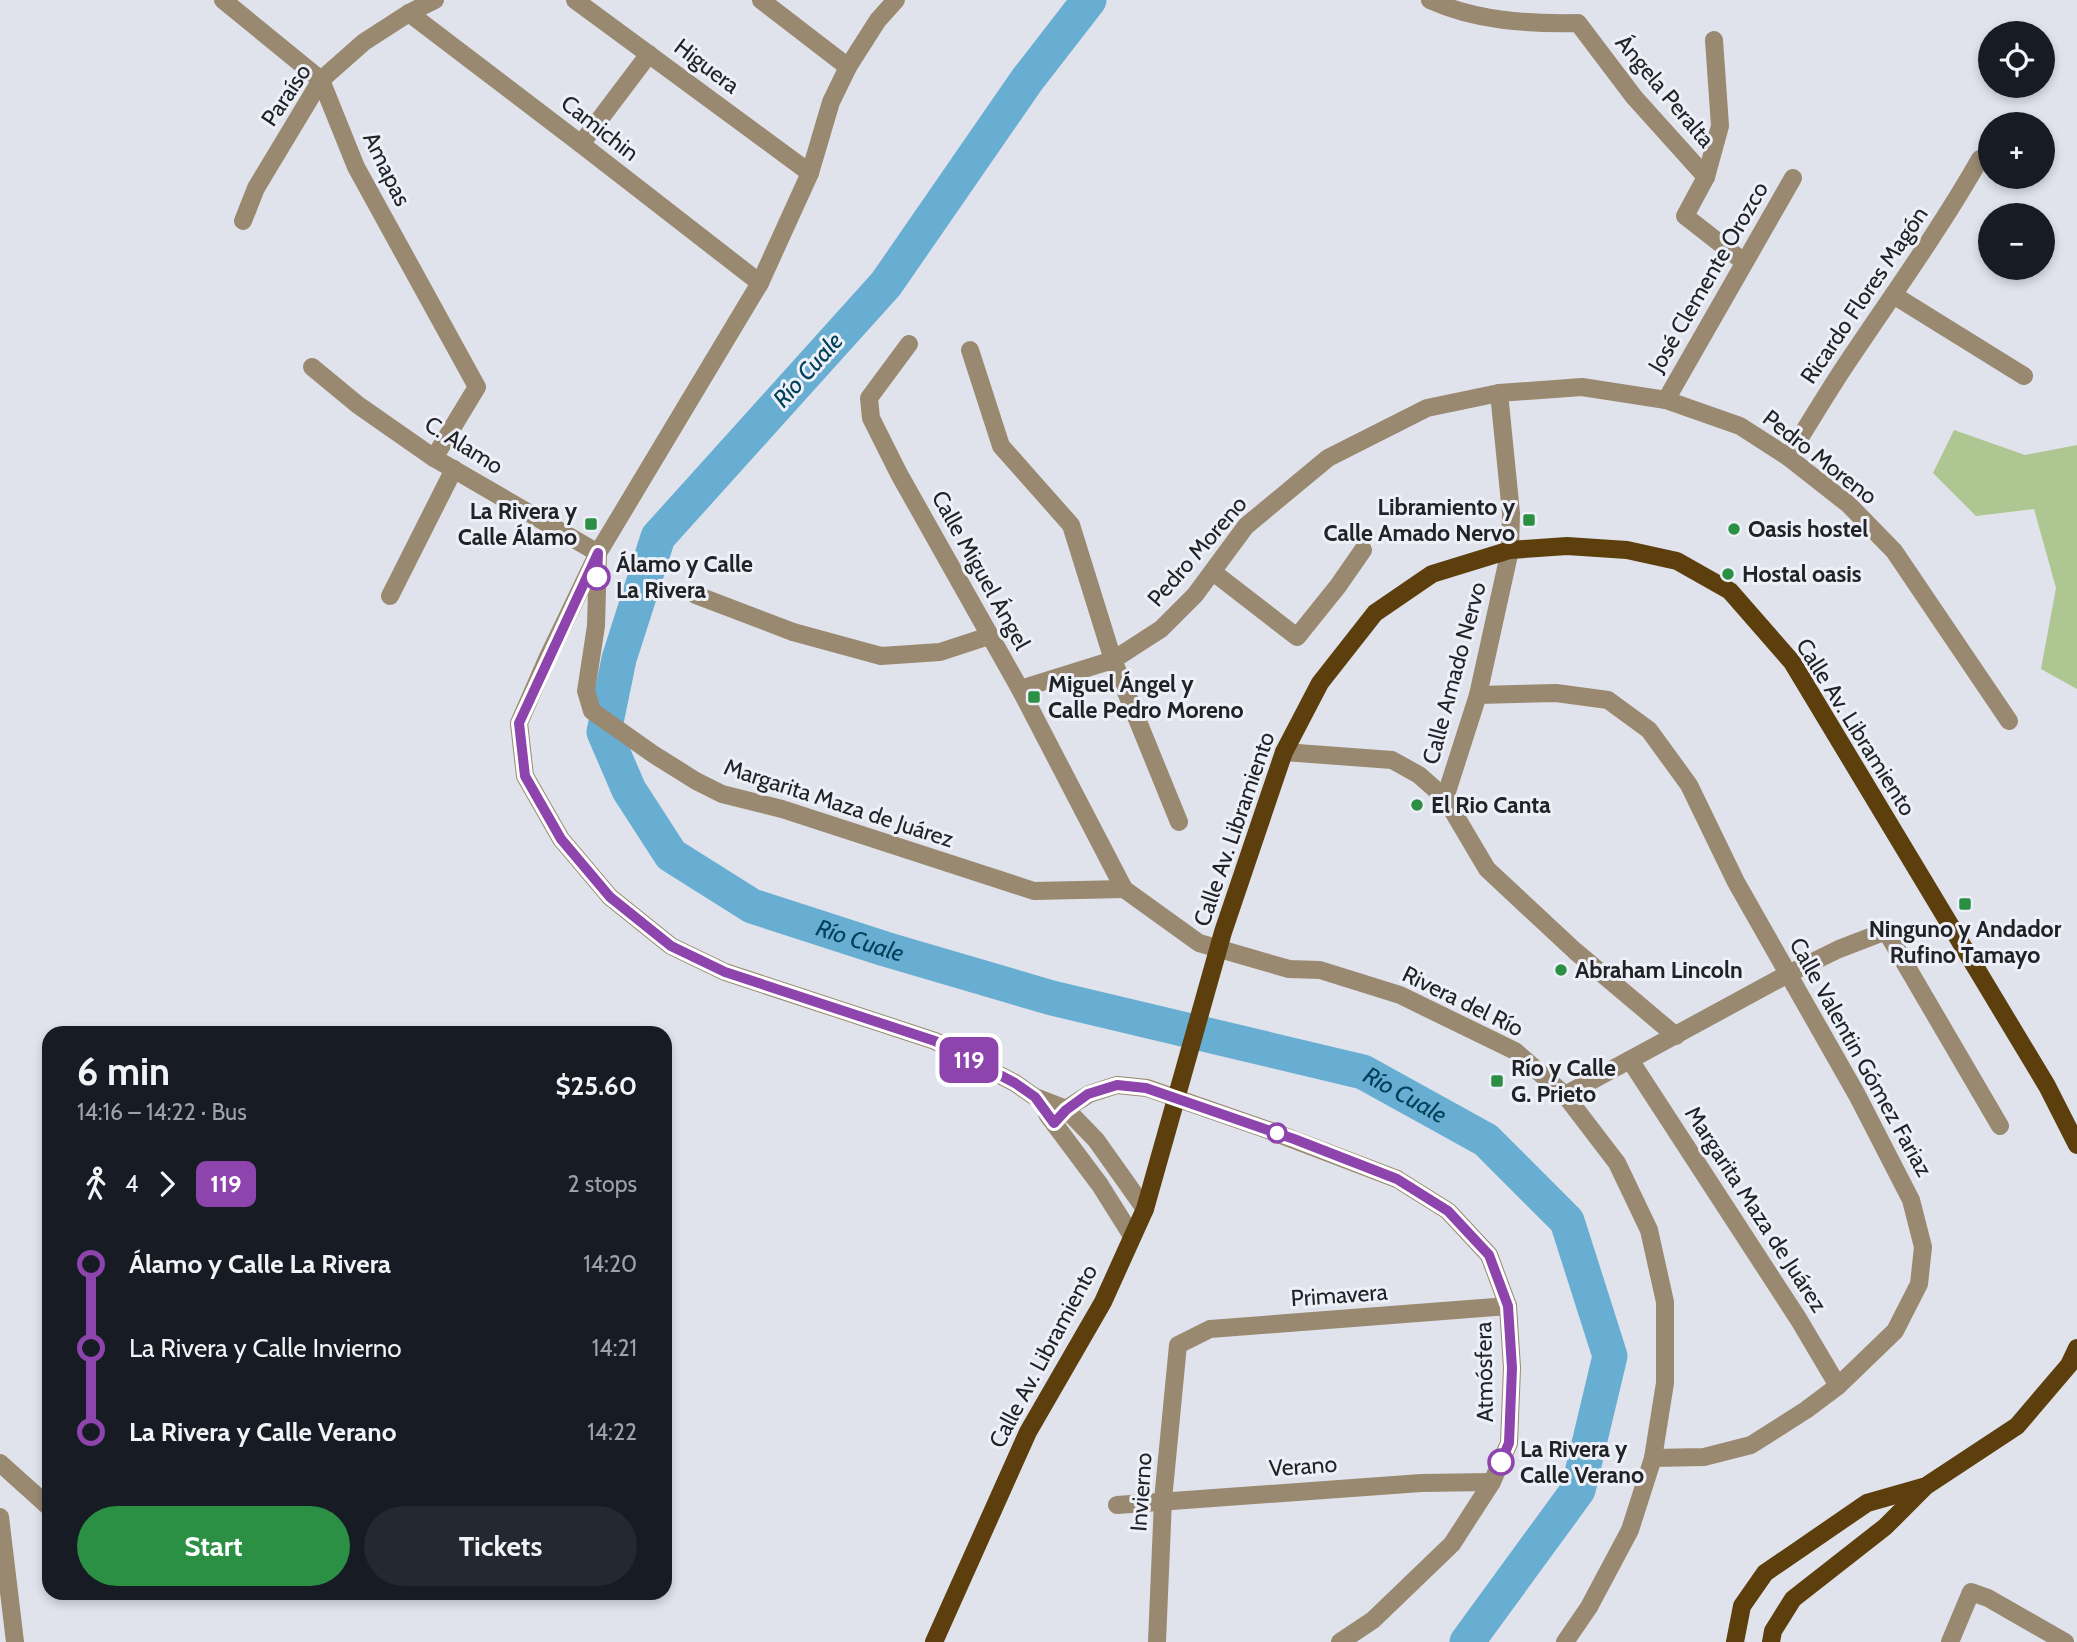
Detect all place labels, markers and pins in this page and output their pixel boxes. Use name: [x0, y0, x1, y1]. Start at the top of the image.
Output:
place label: Libramiento y Calle Amado Nervo: [1324, 493, 1516, 547]
place label: La Rivera y Calle Álamo: [458, 497, 578, 551]
marker: Libramiento y Calle Amado Nervo: [1521, 512, 1537, 528]
place label: Oasis hostel: [1748, 515, 1868, 543]
marker: La Rivera y Calle Álamo: [583, 516, 599, 532]
marker: Oasis hostel: [1726, 521, 1742, 537]
place label: Álamo y Calle La Rivera: [616, 550, 753, 604]
place label: Hostal oasis: [1742, 560, 1862, 588]
marker: Álamo y Calle La Rivera: [584, 564, 610, 590]
marker: Hostal oasis: [1720, 566, 1736, 582]
place label: Miguel Ángel y Calle Pedro Moreno: [1048, 670, 1244, 724]
marker: Miguel Ángel y Calle Pedro Moreno: [1026, 689, 1042, 705]
place label: El Rio Canta: [1431, 791, 1551, 819]
marker: El Rio Canta: [1409, 797, 1425, 813]
marker: Ninguno y Andador Rufino Tamayo: [1957, 896, 1973, 912]
place label: Ninguno y Andador Rufino Tamayo: [1869, 915, 2062, 969]
place label: Abraham Lincoln: [1575, 956, 1743, 984]
marker: Abraham Lincoln: [1553, 962, 1569, 978]
place label: Río y Calle G. Prieto: [1511, 1054, 1616, 1108]
marker: Río y Calle G. Prieto: [1489, 1073, 1505, 1089]
unlabelled marker: [1267, 1123, 1287, 1143]
place label: La Rivera y Calle Verano: [1520, 1435, 1644, 1489]
marker: La Rivera y Calle Verano: [1488, 1449, 1514, 1475]

